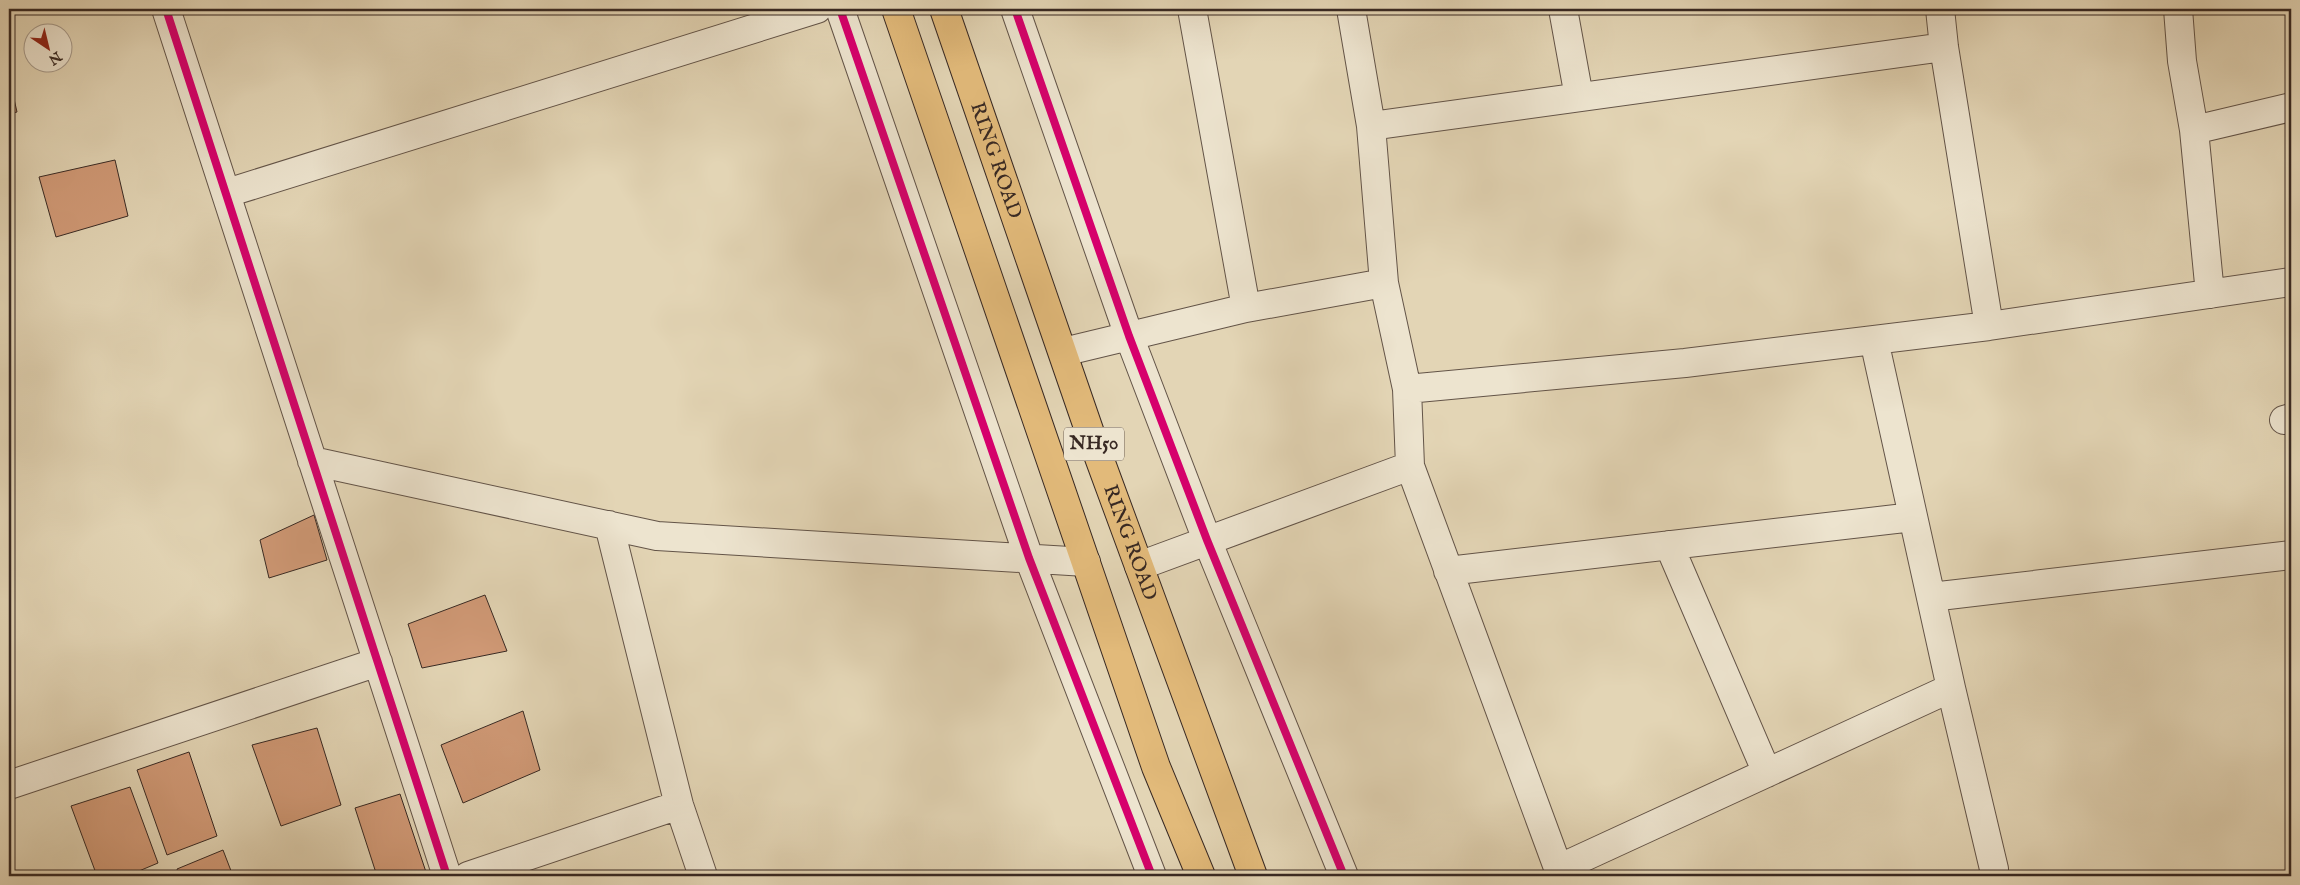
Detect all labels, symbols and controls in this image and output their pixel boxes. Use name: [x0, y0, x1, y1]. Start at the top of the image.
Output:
north arrow: [22, 22, 72, 72]
text: N: [45, 46, 66, 69]
street label: RING ROAD: [964, 99, 1028, 222]
road number: NH50: [1064, 428, 1124, 460]
street label: RING ROAD: [1098, 481, 1163, 604]

